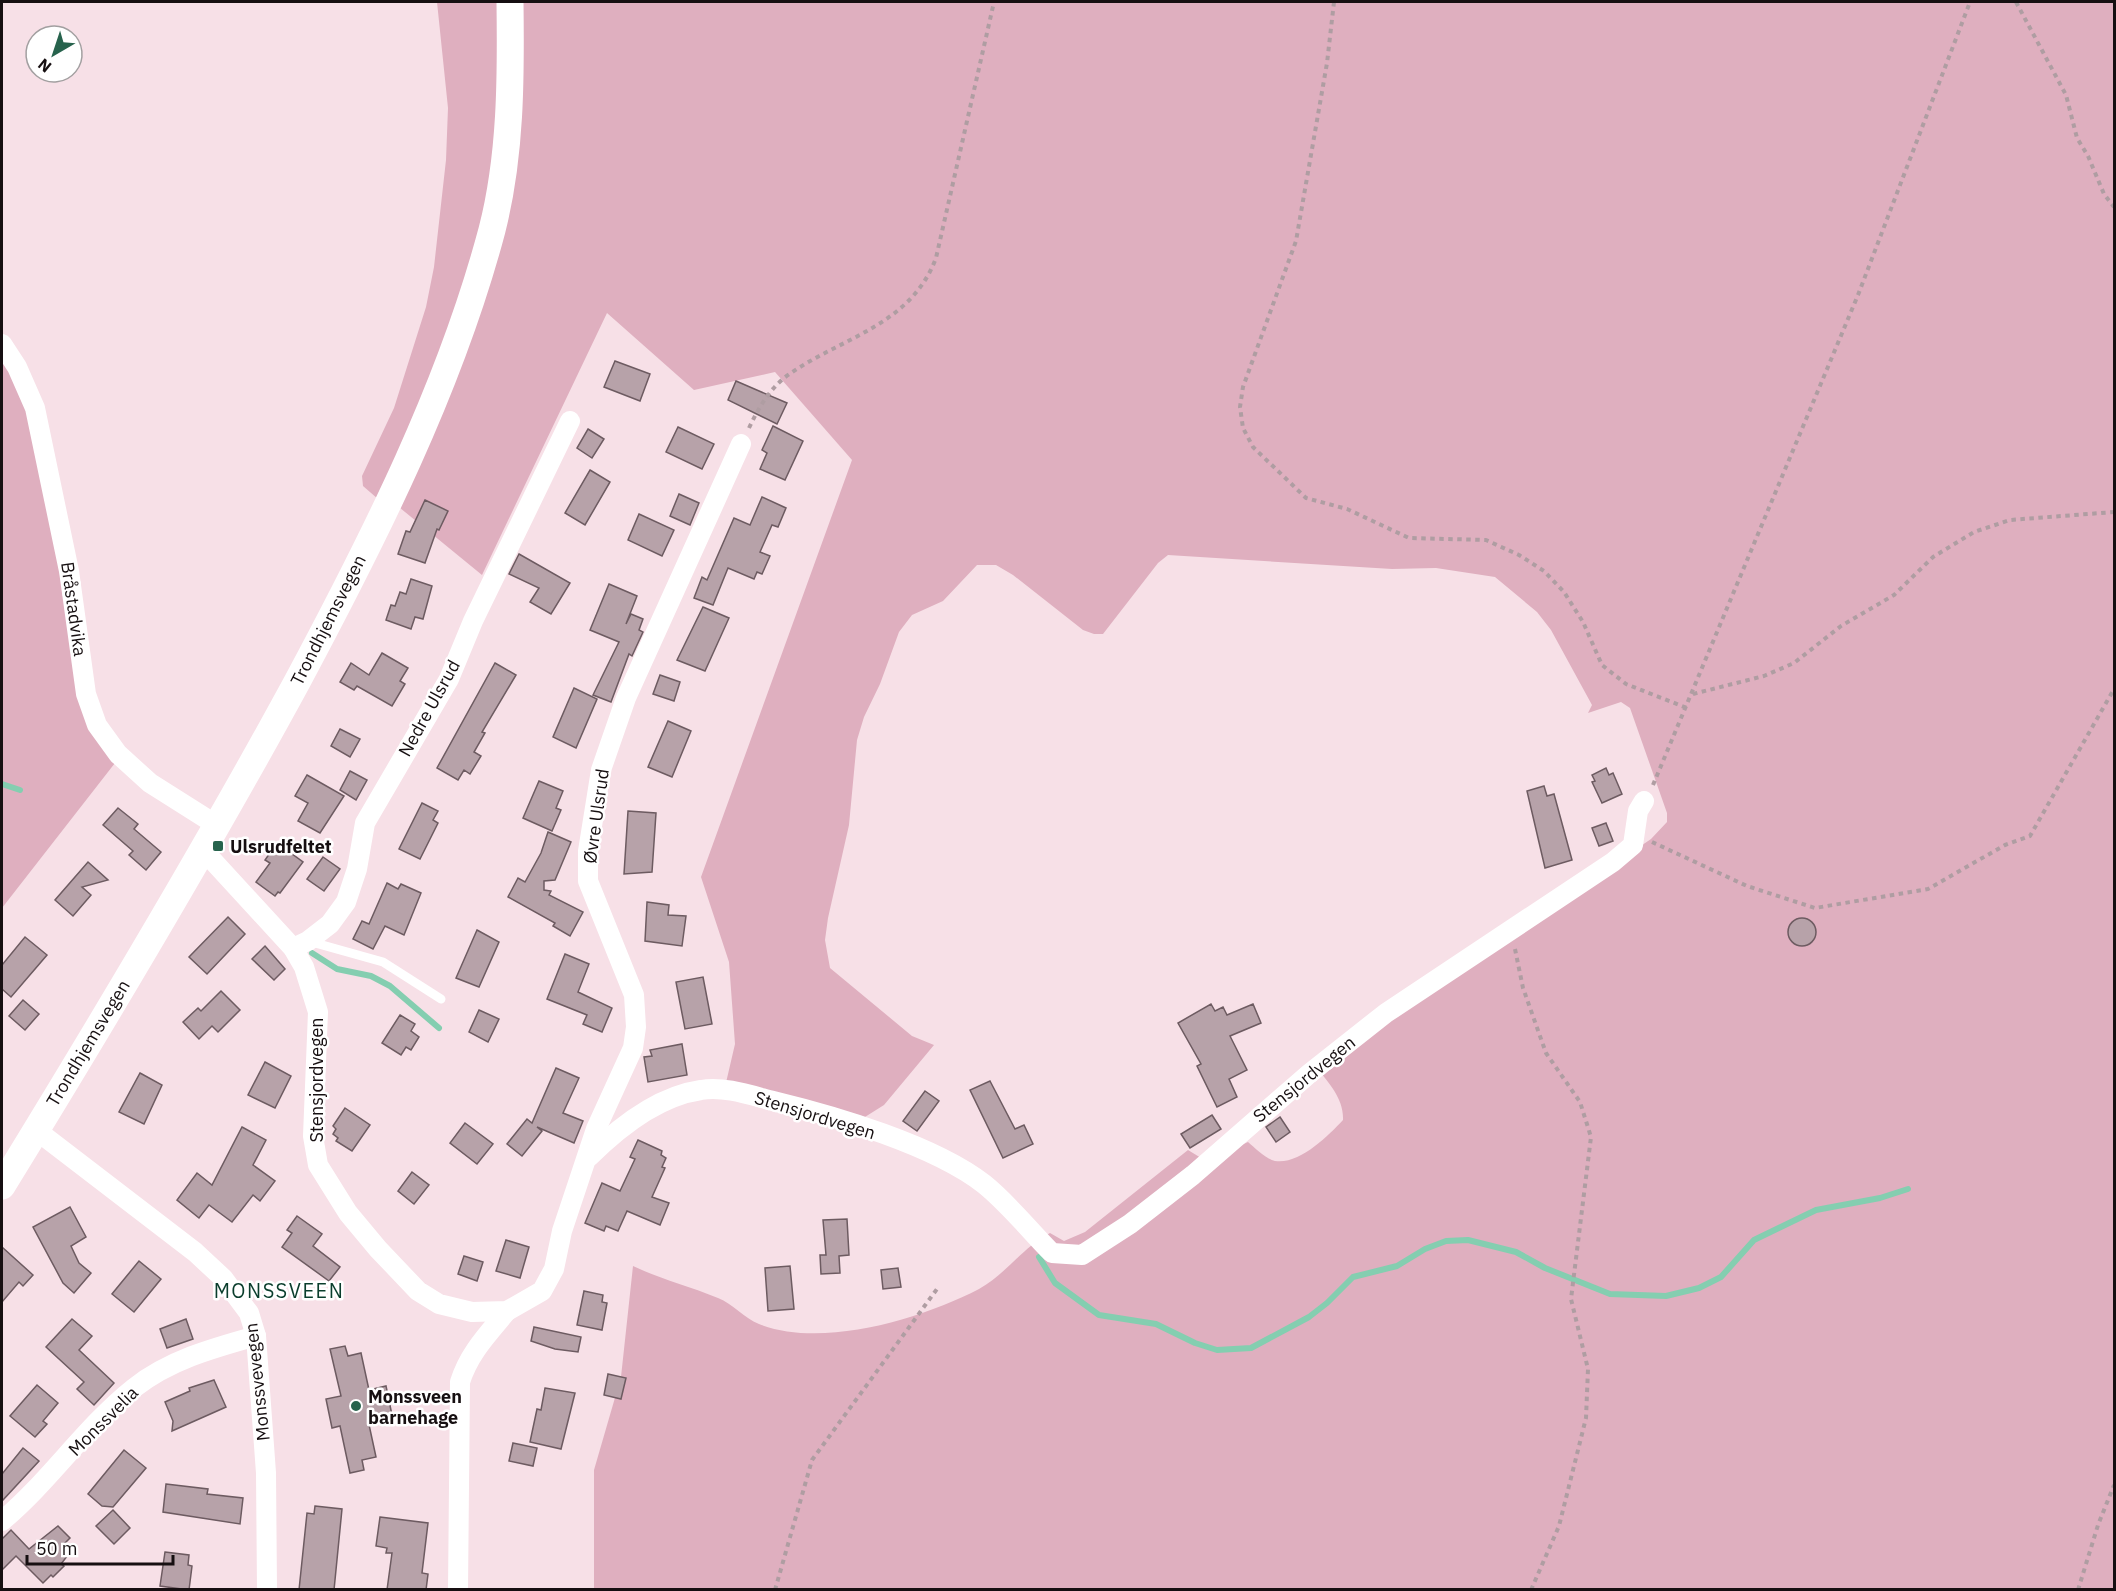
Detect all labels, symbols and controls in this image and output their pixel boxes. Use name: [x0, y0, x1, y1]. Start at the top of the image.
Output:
north arrow: [24, 24, 84, 84]
text: N: [34, 54, 55, 77]
street label: Trondhjemsvegen: [285, 551, 371, 689]
street label: Bråstadvika: [56, 560, 92, 658]
street label: Nedre Ulsrud: [393, 656, 465, 760]
street label: Øvre Ulsrud: [578, 767, 614, 865]
place label: Ulsrudfeltet: [230, 835, 332, 858]
marker: Ulsrudfeltet: [211, 839, 225, 853]
street label: Trondhjemsvegen: [41, 975, 135, 1111]
street label: Stensjordvegen: [305, 1017, 328, 1143]
street label: Stensjordvegen: [1248, 1031, 1360, 1127]
street label: Stensjordvegen: [752, 1086, 878, 1144]
district label: MONSSVEEN: [214, 1277, 344, 1304]
street label: Monssvevegen: [239, 1322, 275, 1442]
street label: Monssvelia: [63, 1381, 143, 1461]
place label: Monssveen barnehage: [368, 1385, 462, 1429]
marker: Monssveen barnehage: [349, 1399, 363, 1413]
scale bar: [27, 1528, 172, 1566]
text: 50 m: [36, 1537, 78, 1560]

